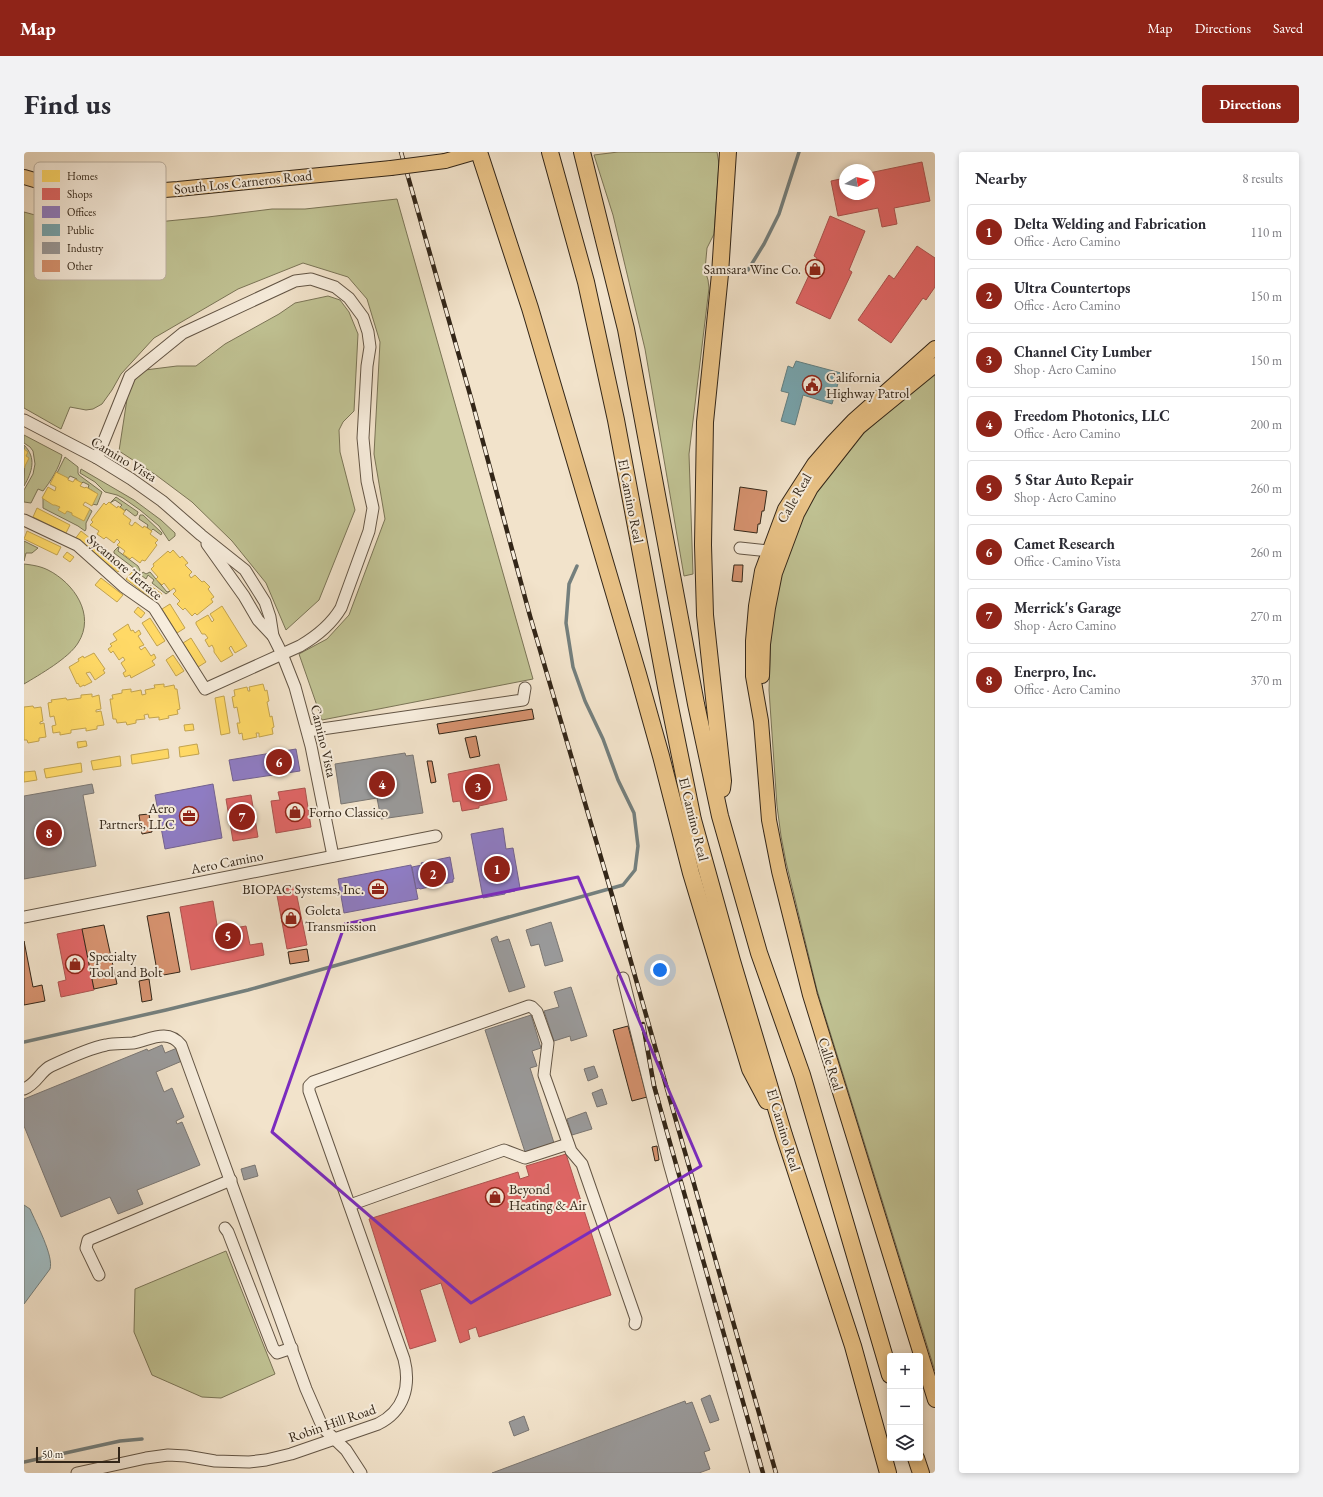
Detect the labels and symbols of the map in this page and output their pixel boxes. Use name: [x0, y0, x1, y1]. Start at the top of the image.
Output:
legend: [34, 162, 166, 280]
north arrow: [839, 164, 875, 200]
street label: South Los Carneros Road: [173, 166, 314, 198]
text: Homes: [67, 169, 98, 183]
text: Shops: [67, 187, 93, 201]
text: Offices: [67, 205, 96, 219]
text: Public: [67, 223, 95, 237]
text: Industry: [67, 241, 104, 255]
shop icon: Samsara Wine Co.: [804, 258, 826, 280]
text: Other: [67, 259, 93, 273]
place label: Samsara Wine Co.: [703, 260, 801, 278]
place label: California Highway Patrol: [826, 368, 910, 402]
public building icon: California Highway Patrol: [801, 374, 823, 396]
street label: Camino Vista: [88, 432, 161, 486]
street label: El Camino Real: [614, 457, 648, 545]
street label: Calle Real: [772, 469, 816, 526]
street label: Sycamore Terrace: [83, 530, 167, 604]
street label: Camino Vista: [307, 703, 341, 779]
pin: 6: [266, 747, 292, 777]
pin: 4: [369, 769, 395, 799]
pin: 3: [465, 772, 491, 802]
street label: El Camino Real: [675, 775, 713, 863]
place label: Aero Partners, LLC: [99, 799, 175, 833]
shop icon: Forno Classico: [284, 801, 306, 823]
pin: 7: [229, 802, 255, 832]
place label: Forno Classico: [309, 803, 388, 821]
office icon: Aero Partners, LLC: [178, 805, 200, 827]
pin: 8: [36, 818, 62, 848]
street label: Aero Camino: [188, 846, 265, 878]
pin: 1: [484, 854, 510, 884]
pin: 2: [420, 859, 446, 889]
office icon: BIOPAC Systems, Inc.: [367, 878, 389, 900]
place label: BIOPAC Systems, Inc.: [242, 880, 364, 898]
place label: Goleta Transmission: [305, 901, 377, 935]
shop icon: Goleta Transmission: [280, 907, 302, 929]
pin: 5: [215, 921, 241, 951]
place label: Specialty Tool and Bolt: [89, 947, 163, 981]
shop icon: Specialty Tool and Bolt: [64, 953, 86, 975]
your location: [650, 960, 670, 980]
street label: Calle Real: [814, 1035, 848, 1093]
street label: El Camino Real: [763, 1087, 805, 1174]
place label: Beyond Heating & Air: [509, 1180, 587, 1214]
shop icon: Beyond Heating & Air: [484, 1186, 506, 1208]
street label: Robin Hill Road: [286, 1399, 379, 1446]
scale bar: [36, 1445, 120, 1464]

